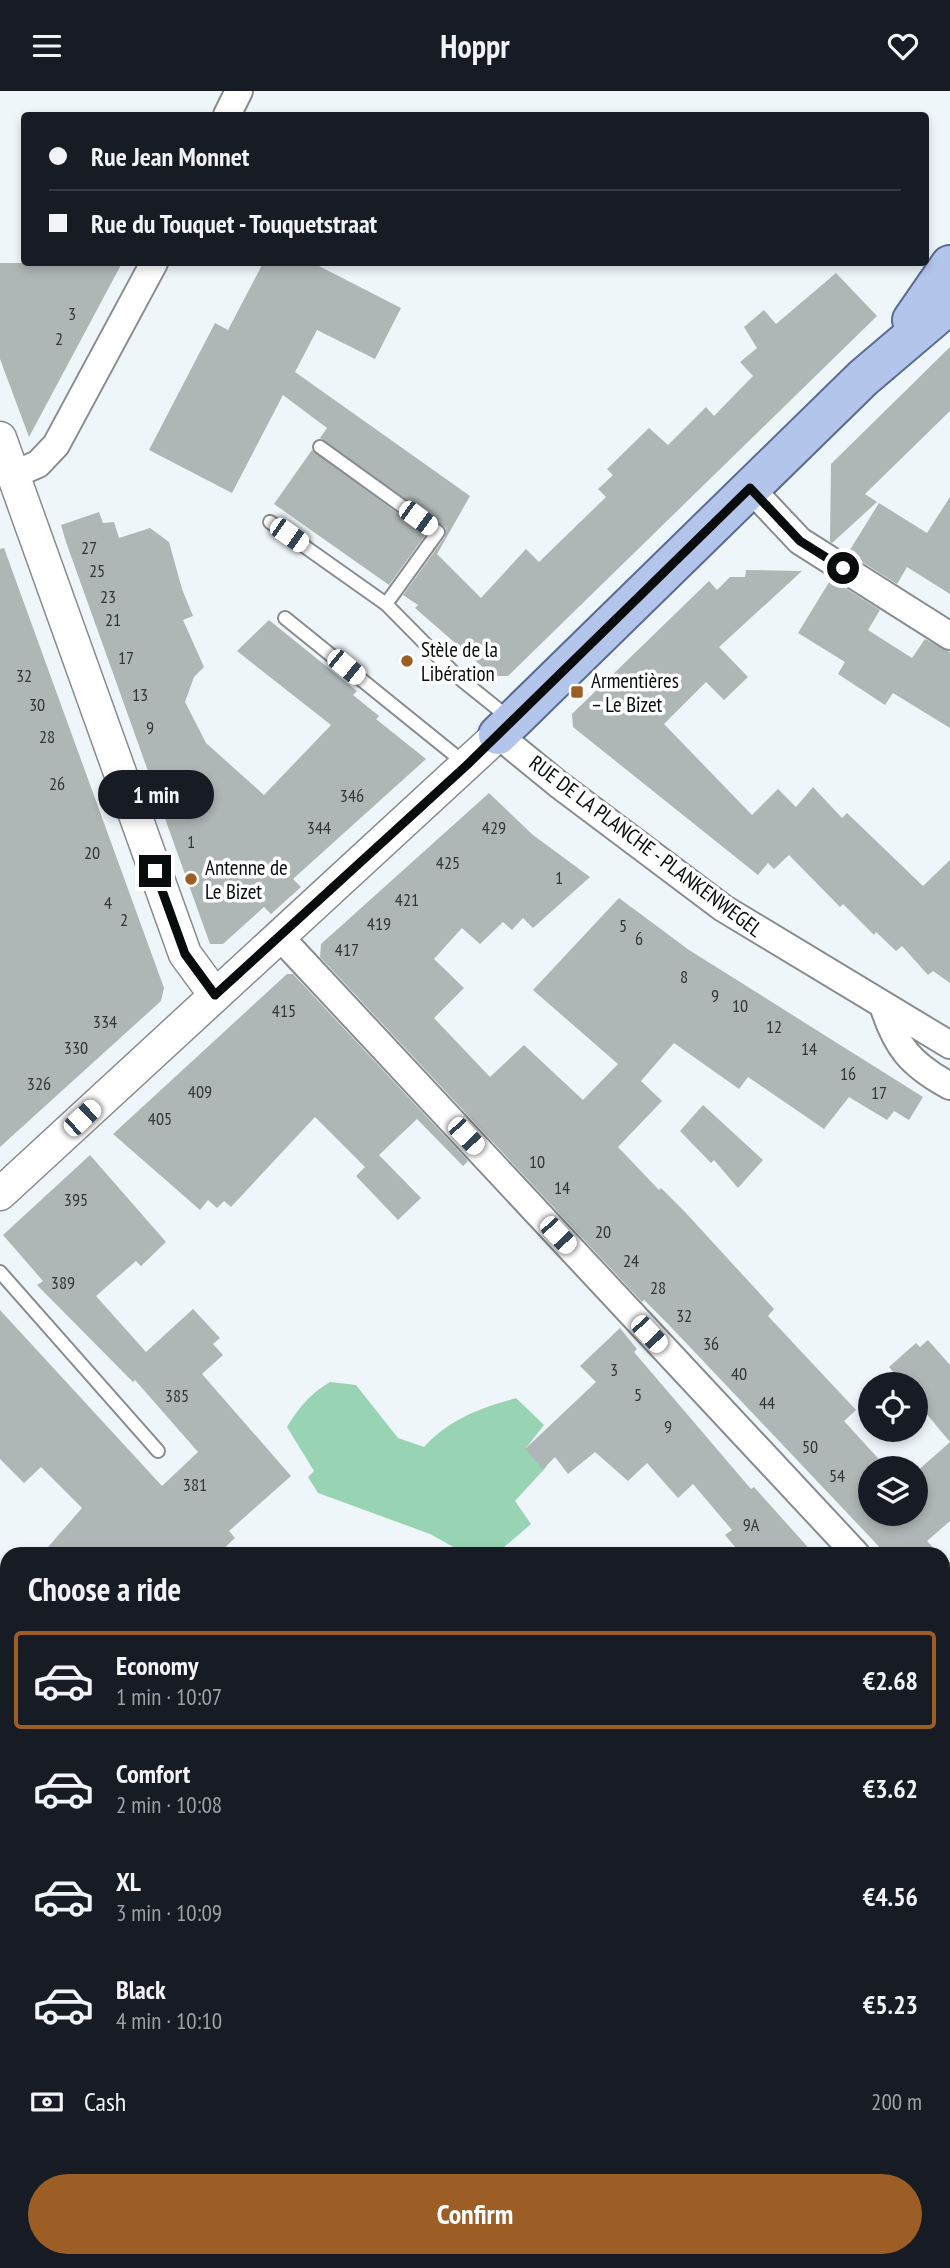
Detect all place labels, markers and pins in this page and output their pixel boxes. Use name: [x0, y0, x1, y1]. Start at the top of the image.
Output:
place label: Stèle de la Libération: [421, 636, 498, 687]
marker: Stèle de la Libération: [399, 653, 415, 669]
place label: Armentières – Le Bizet: [591, 667, 679, 718]
marker: Armentières – Le Bizet: [569, 684, 585, 700]
place label: Antenne de Le Bizet: [205, 854, 288, 905]
marker: Antenne de Le Bizet: [183, 871, 199, 887]

